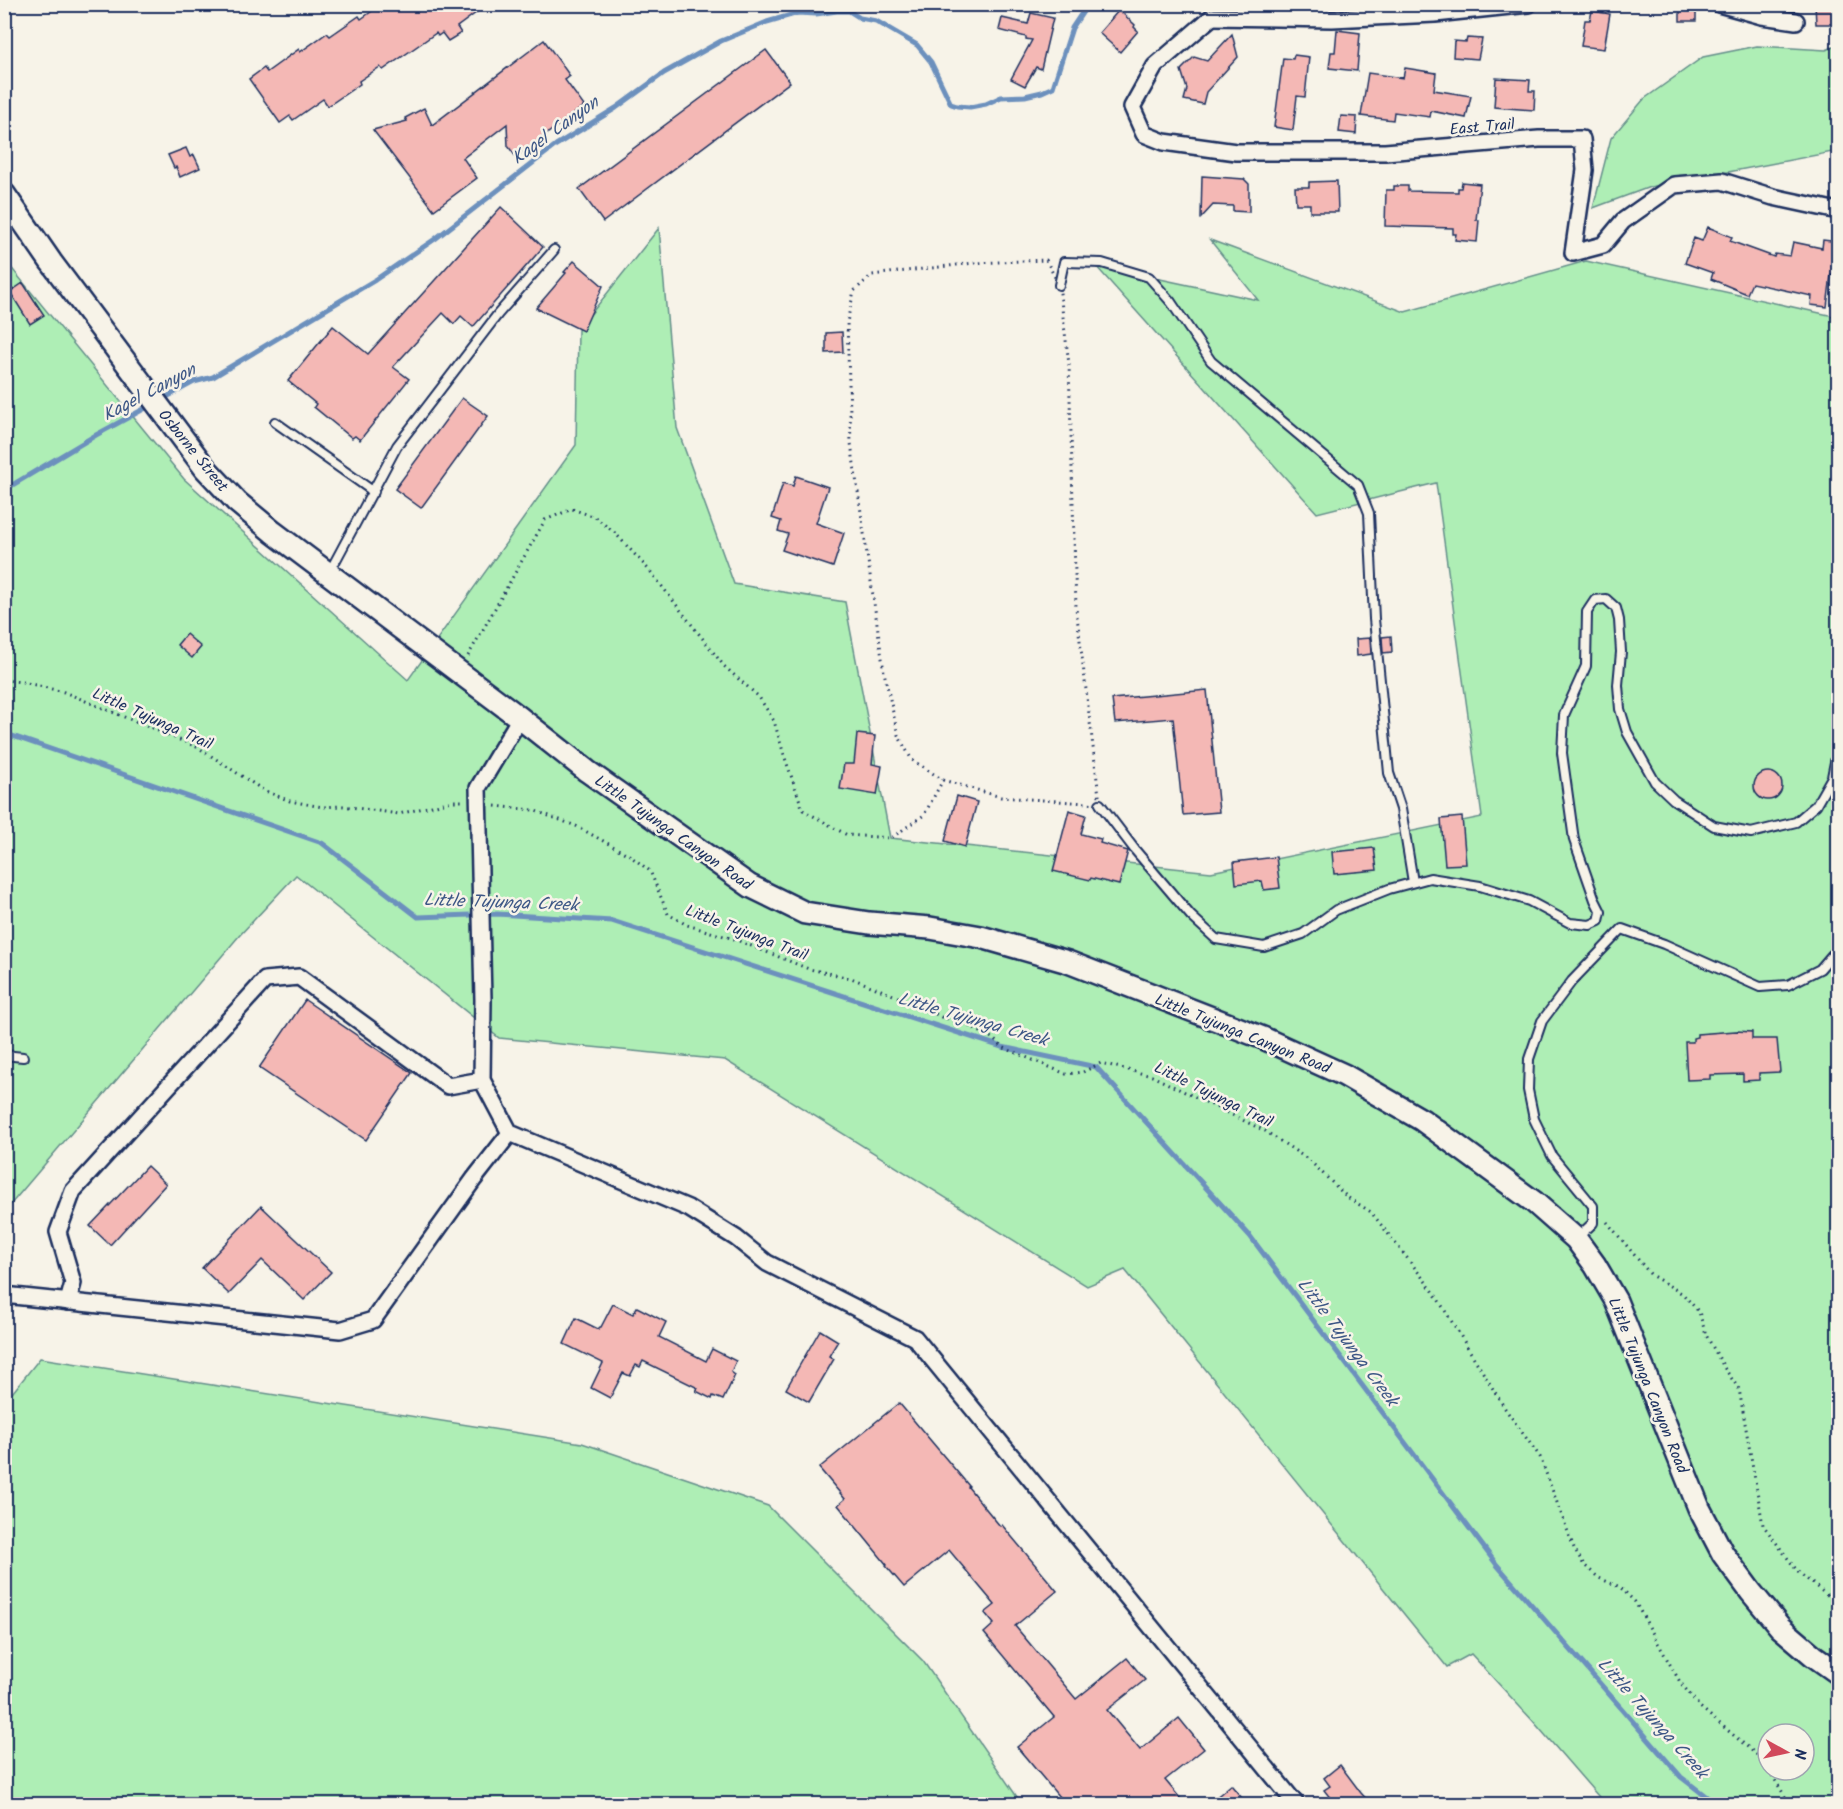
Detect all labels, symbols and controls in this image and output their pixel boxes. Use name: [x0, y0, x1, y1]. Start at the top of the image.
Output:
water label: Kagel Canyon: [506, 89, 607, 173]
street label: East Trail: [1448, 112, 1516, 143]
water label: Kagel Canyon: [98, 356, 203, 430]
street label: Osborne Street: [152, 404, 235, 498]
street label: Little Tujunga Trail: [88, 682, 217, 757]
street label: Little Tujunga Canyon Road: [589, 769, 758, 898]
water label: Little Tujunga Creek: [423, 886, 581, 921]
street label: Little Tujunga Trail: [681, 899, 812, 968]
water label: Little Tujunga Creek: [894, 985, 1053, 1056]
street label: Little Tujunga Canyon Road: [1151, 988, 1335, 1082]
street label: Little Tujunga Trail: [1150, 1056, 1277, 1135]
water label: Little Tujunga Creek: [1289, 1272, 1406, 1415]
street label: Little Tujunga Canyon Road: [1601, 1294, 1695, 1478]
water label: Little Tujunga Creek: [1589, 1652, 1716, 1788]
north arrow: [1756, 1722, 1816, 1782]
text: N: [1786, 1747, 1812, 1761]

